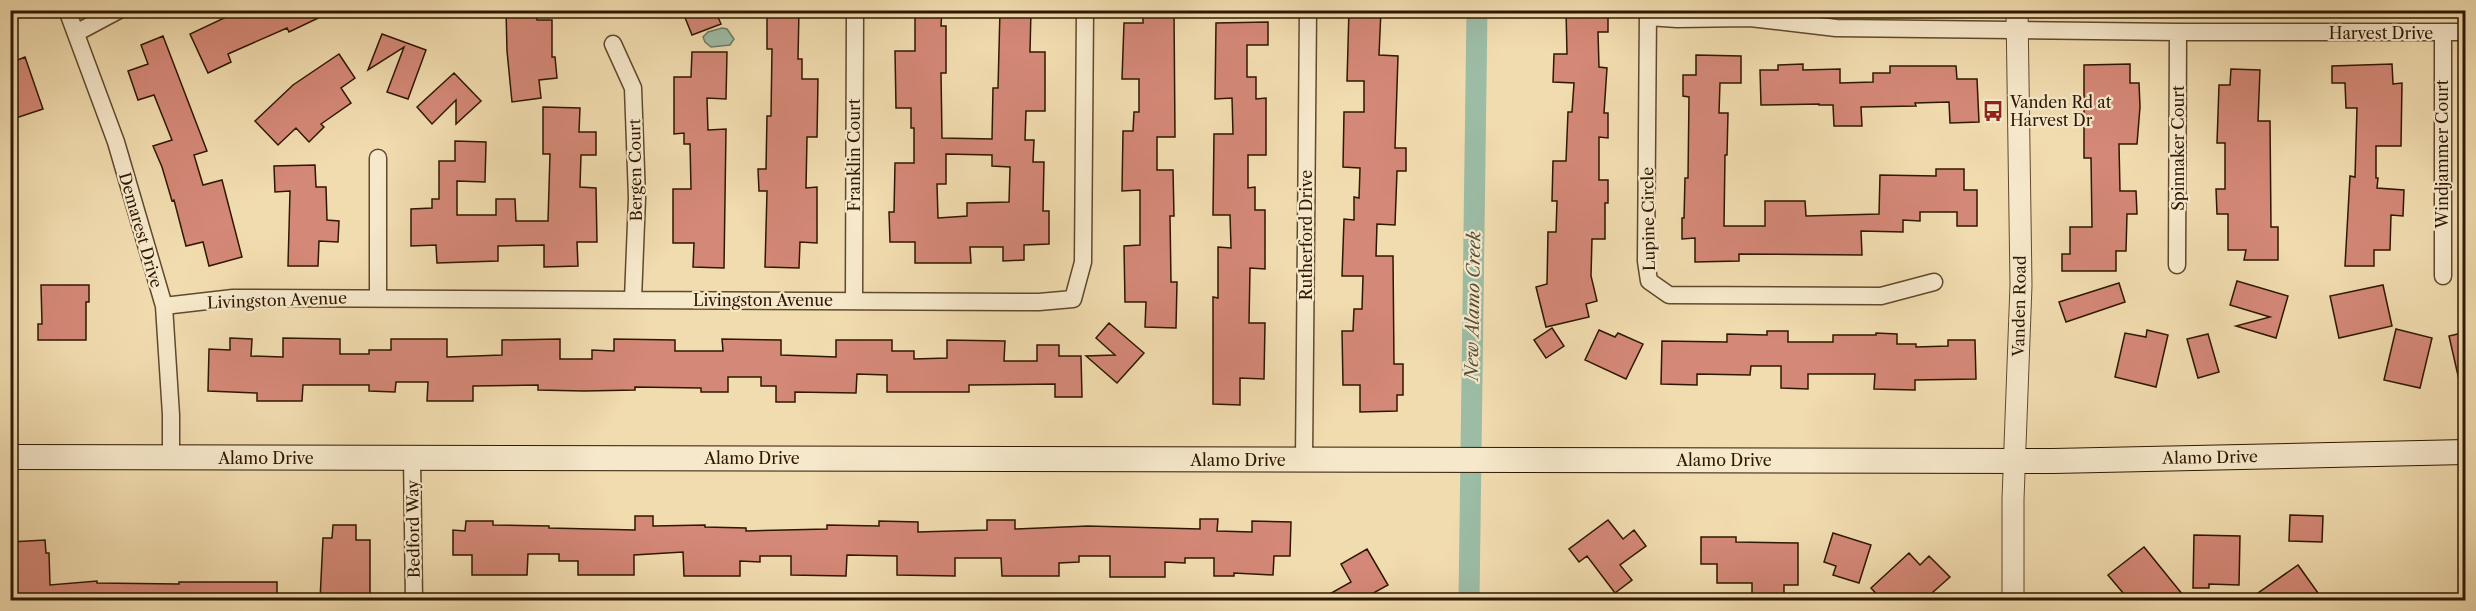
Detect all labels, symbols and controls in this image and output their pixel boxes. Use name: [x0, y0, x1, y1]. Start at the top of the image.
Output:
street label: Harvest Drive: [2329, 23, 2433, 43]
street label: Windjammer Court: [2432, 79, 2452, 229]
street label: Spinnaker Court: [2168, 85, 2188, 211]
place label: Vanden Rd at Harvest Dr: [2009, 92, 2112, 130]
street label: Franklin Court: [844, 98, 864, 212]
bus stop icon: Vanden Rd at Harvest Dr: [1981, 99, 2005, 123]
street label: Bergen Court: [624, 118, 646, 222]
street label: Lupine Circle: [1637, 167, 1659, 271]
street label: Demarest Drive: [115, 170, 167, 290]
street label: Rutherford Drive: [1296, 170, 1316, 300]
water label: New Alamo Creek: [1461, 230, 1485, 383]
street label: Vanden Road: [2008, 255, 2030, 358]
street label: Livingston Avenue: [207, 288, 347, 312]
street label: Livingston Avenue: [693, 290, 833, 310]
street label: Alamo Drive: [2161, 446, 2258, 468]
street label: Alamo Drive: [217, 448, 314, 468]
street label: Alamo Drive: [703, 448, 800, 468]
street label: Alamo Drive: [1189, 450, 1286, 470]
street label: Alamo Drive: [1675, 450, 1772, 470]
street label: Bedford Way: [402, 479, 424, 578]

